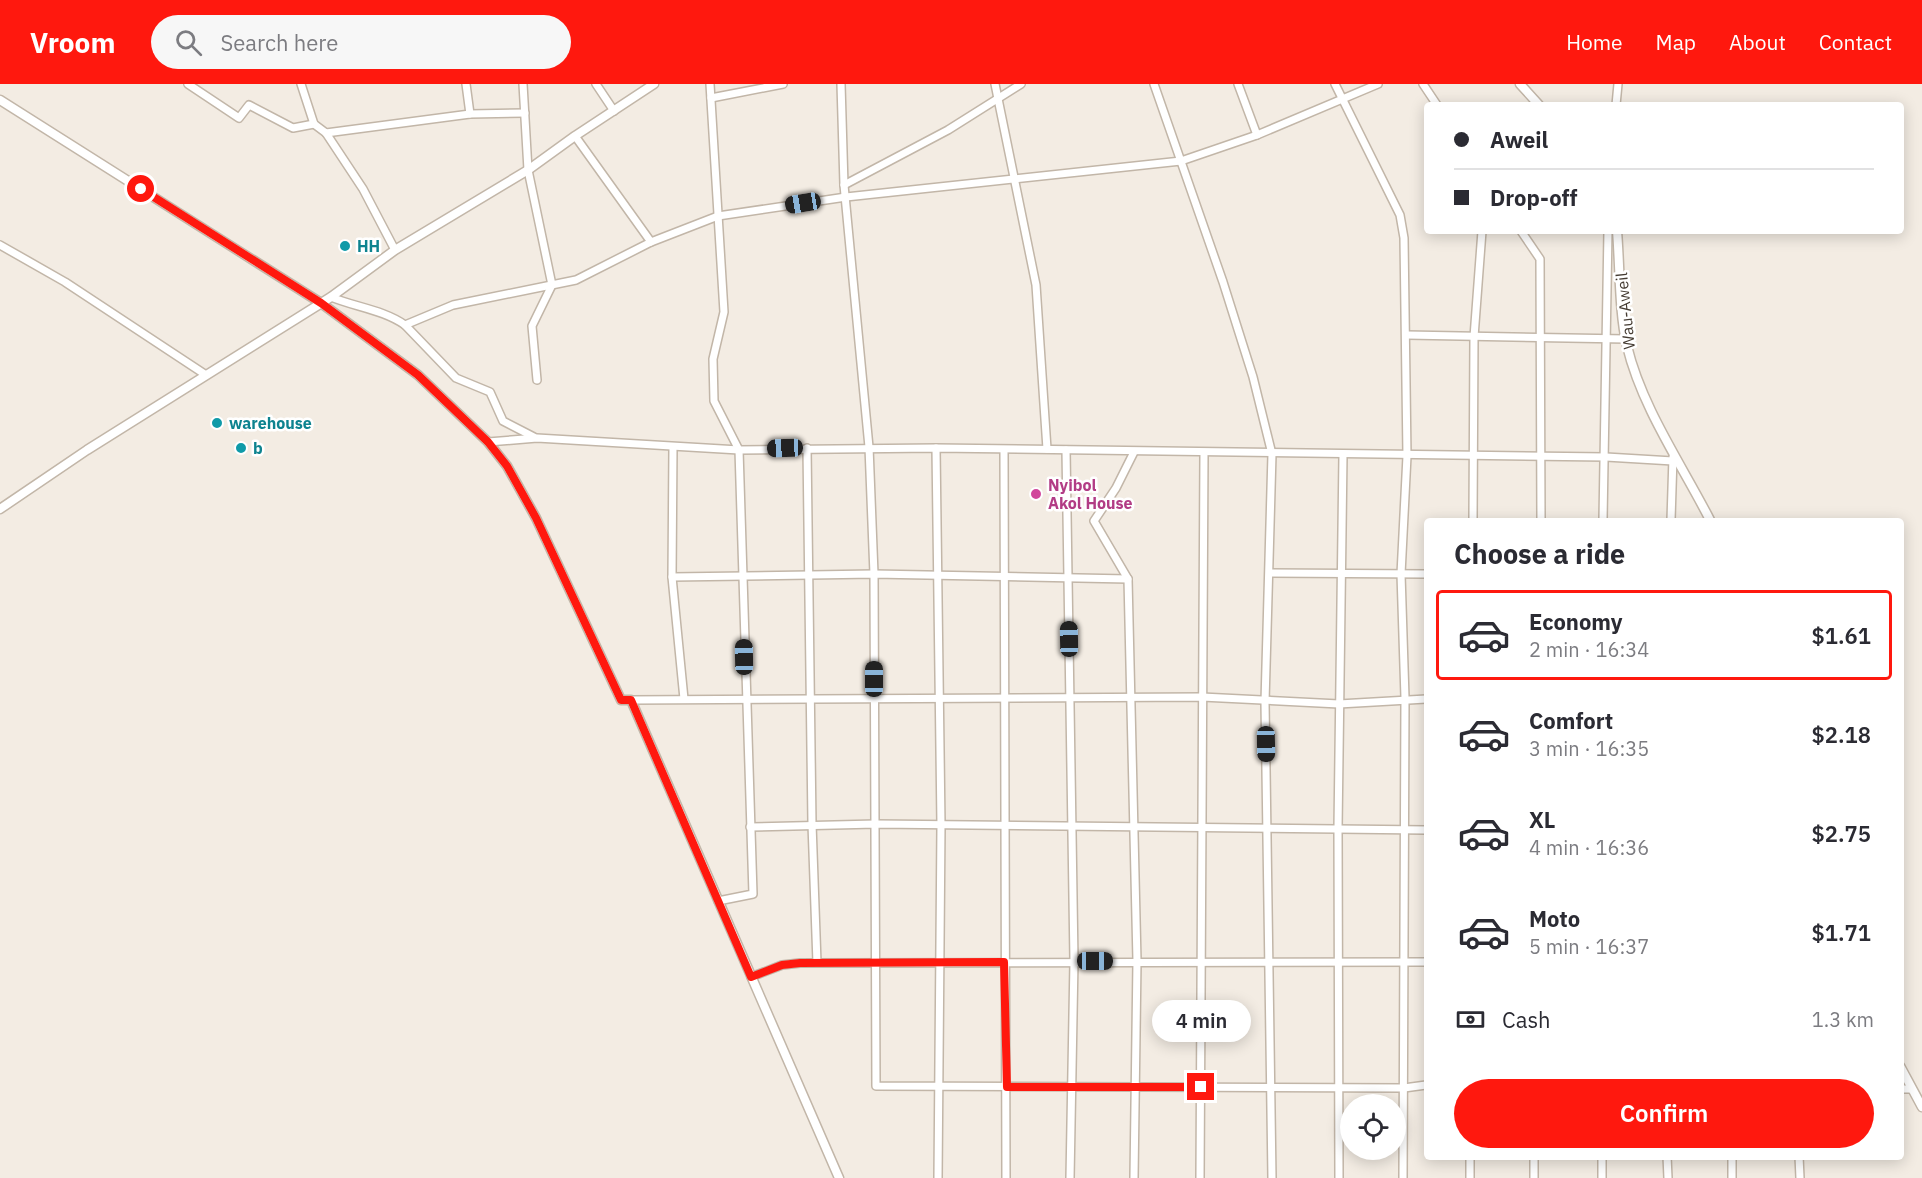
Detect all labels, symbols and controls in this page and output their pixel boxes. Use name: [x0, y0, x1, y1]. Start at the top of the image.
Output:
search box: [151, 15, 571, 69]
text: Vroom: [30, 24, 115, 61]
icon: search: [172, 26, 205, 59]
text: Search here: [220, 28, 338, 57]
text: Home: [1566, 28, 1623, 56]
text: Map: [1656, 28, 1696, 56]
text: About: [1729, 28, 1786, 56]
text: Contact: [1819, 28, 1892, 56]
text: Aweil: [1490, 125, 1548, 154]
route start: [127, 175, 154, 202]
text: Drop-off: [1490, 183, 1577, 212]
car: [784, 191, 822, 215]
place label: HH: [357, 236, 380, 256]
marker: HH: [338, 239, 352, 253]
street label: Wau-Aweil: [1611, 272, 1639, 350]
place label: warehouse: [229, 413, 312, 433]
marker: warehouse: [210, 416, 224, 430]
place label: b: [253, 438, 263, 458]
car: [767, 438, 803, 458]
marker: b: [234, 441, 248, 455]
place label: Nyibol Akol House: [1048, 475, 1133, 513]
marker: Nyibol Akol House: [1029, 487, 1043, 501]
text: Choose a ride: [1454, 536, 1625, 571]
text: Economy: [1529, 607, 1623, 636]
icon: car: [1457, 608, 1511, 662]
car: [1060, 621, 1078, 657]
text: $1.61: [1812, 621, 1871, 650]
text: 2 min · 16:34: [1529, 636, 1649, 663]
car: [735, 639, 753, 675]
car: [865, 661, 883, 697]
text: Comfort: [1529, 706, 1613, 735]
icon: car: [1457, 707, 1511, 761]
text: $2.18: [1812, 720, 1871, 749]
car: [1257, 726, 1275, 762]
text: 3 min · 16:35: [1529, 735, 1649, 762]
text: XL: [1529, 805, 1555, 834]
icon: car: [1457, 806, 1511, 860]
text: $2.75: [1812, 819, 1871, 848]
text: 4 min · 16:36: [1529, 834, 1649, 861]
text: Moto: [1529, 904, 1580, 933]
icon: car: [1457, 905, 1511, 959]
text: $1.71: [1812, 918, 1871, 947]
text: 5 min · 16:37: [1529, 933, 1649, 960]
car: [1077, 952, 1113, 970]
callout: 4 min: [1152, 1000, 1250, 1042]
icon: cash: [1454, 1003, 1487, 1036]
text: Cash: [1502, 1005, 1551, 1034]
text: 1.3 km: [1812, 1006, 1874, 1033]
text: 4 min: [1176, 1007, 1227, 1034]
route end: [1187, 1073, 1214, 1100]
button: Confirm: [1454, 1079, 1874, 1148]
map controls: [1340, 1094, 1406, 1160]
button: locate: [1340, 1094, 1406, 1160]

